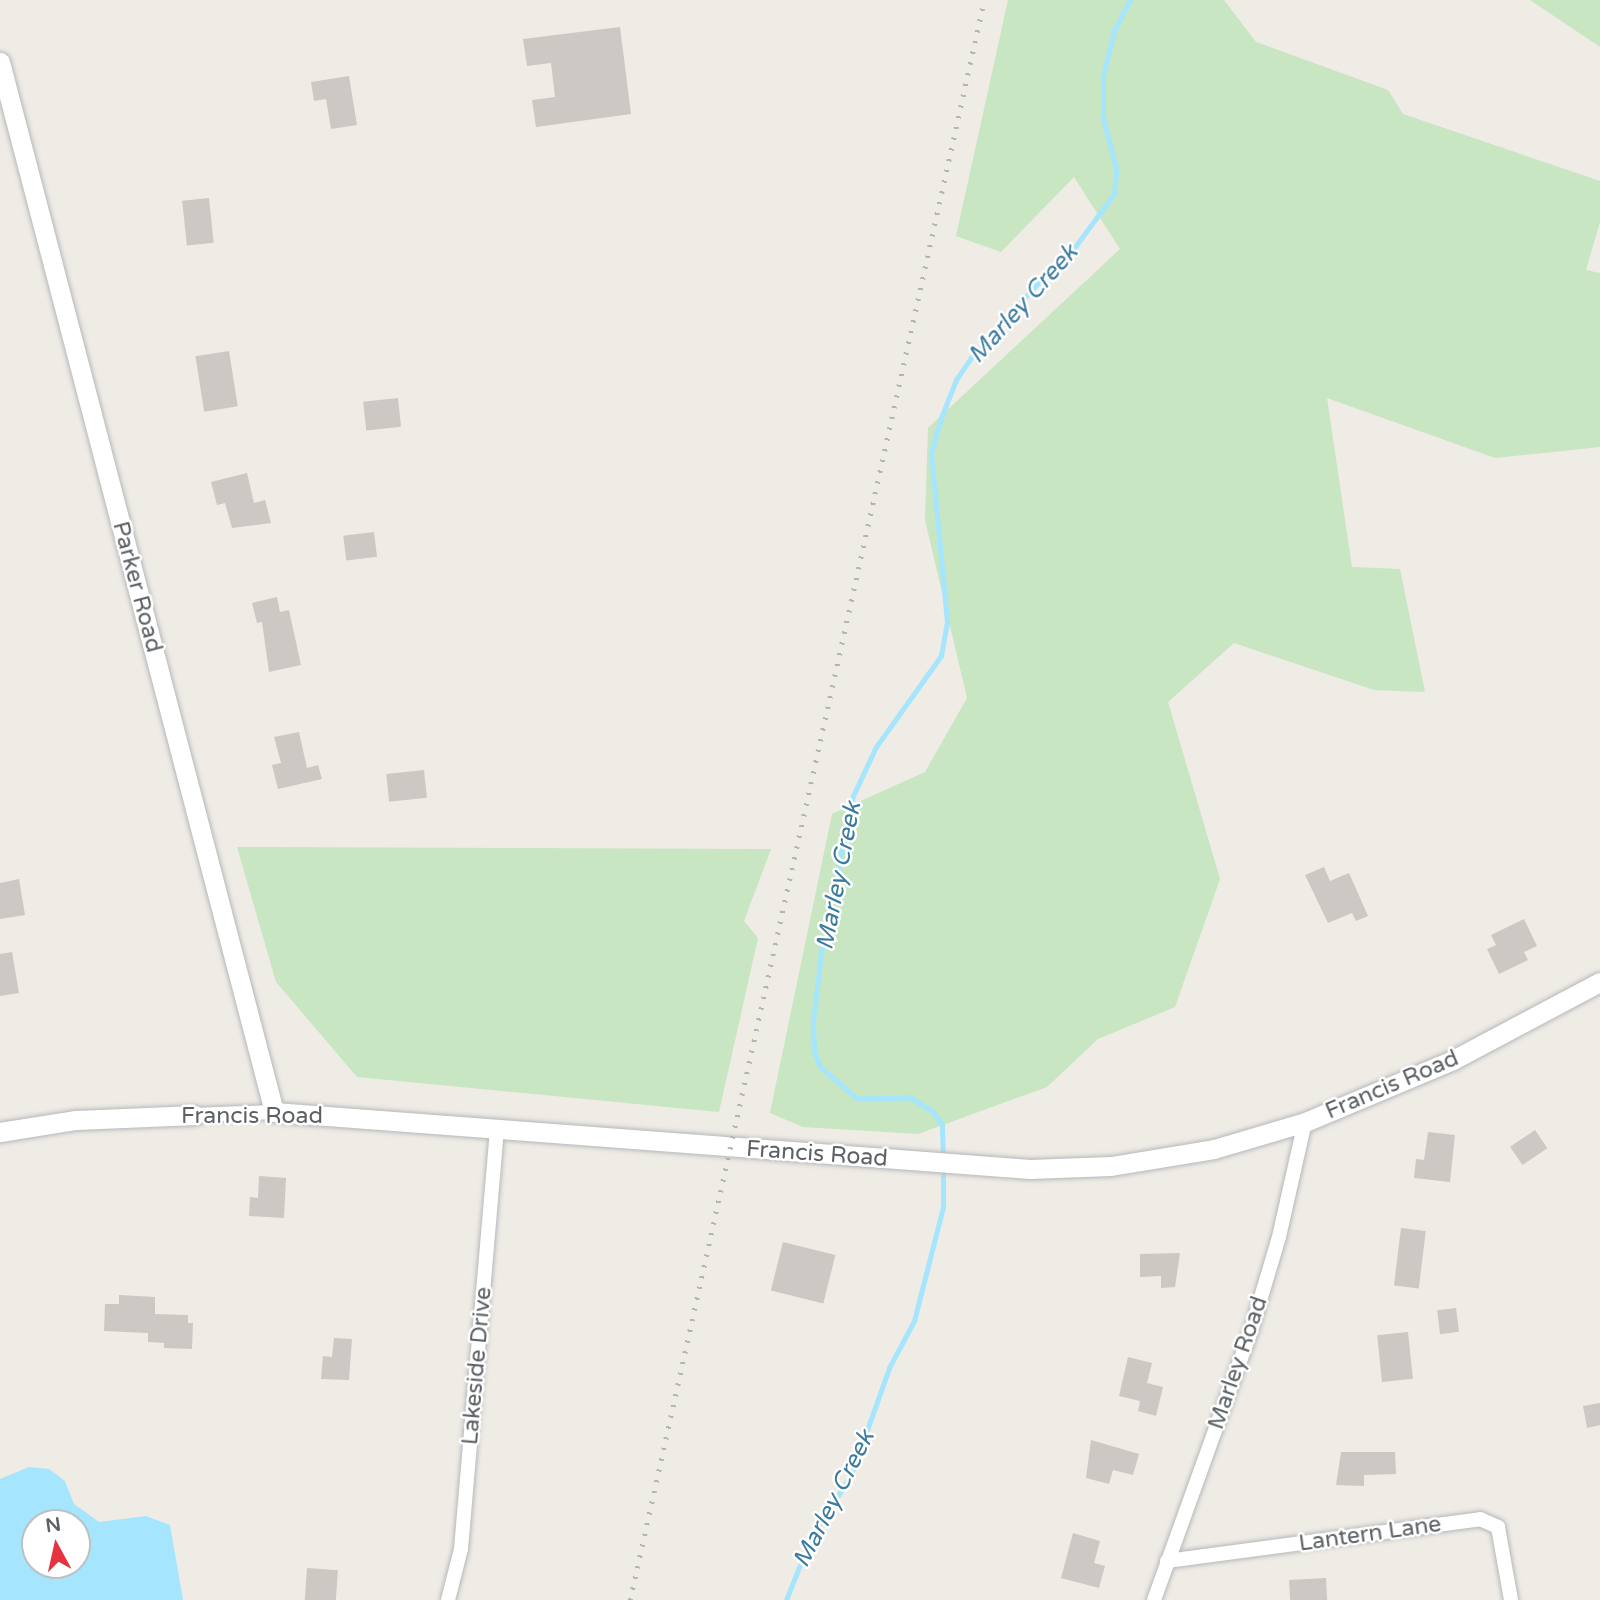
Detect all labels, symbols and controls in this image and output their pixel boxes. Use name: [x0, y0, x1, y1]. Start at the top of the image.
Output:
water label: Marley Creek: [962, 239, 1084, 369]
street label: Parker Road: [106, 518, 168, 656]
water label: Marley Creek: [811, 800, 867, 952]
street label: Francis Road: [1321, 1045, 1463, 1125]
street label: Francis Road: [181, 1102, 323, 1130]
street label: Francis Road: [745, 1135, 889, 1173]
street label: Lakeside Drive: [456, 1286, 498, 1446]
street label: Marley Road: [1202, 1293, 1274, 1433]
water label: Marley Creek: [787, 1426, 881, 1572]
north arrow: [21, 1509, 91, 1579]
street label: Lantern Lane: [1297, 1510, 1443, 1558]
text: N: [44, 1513, 62, 1537]

